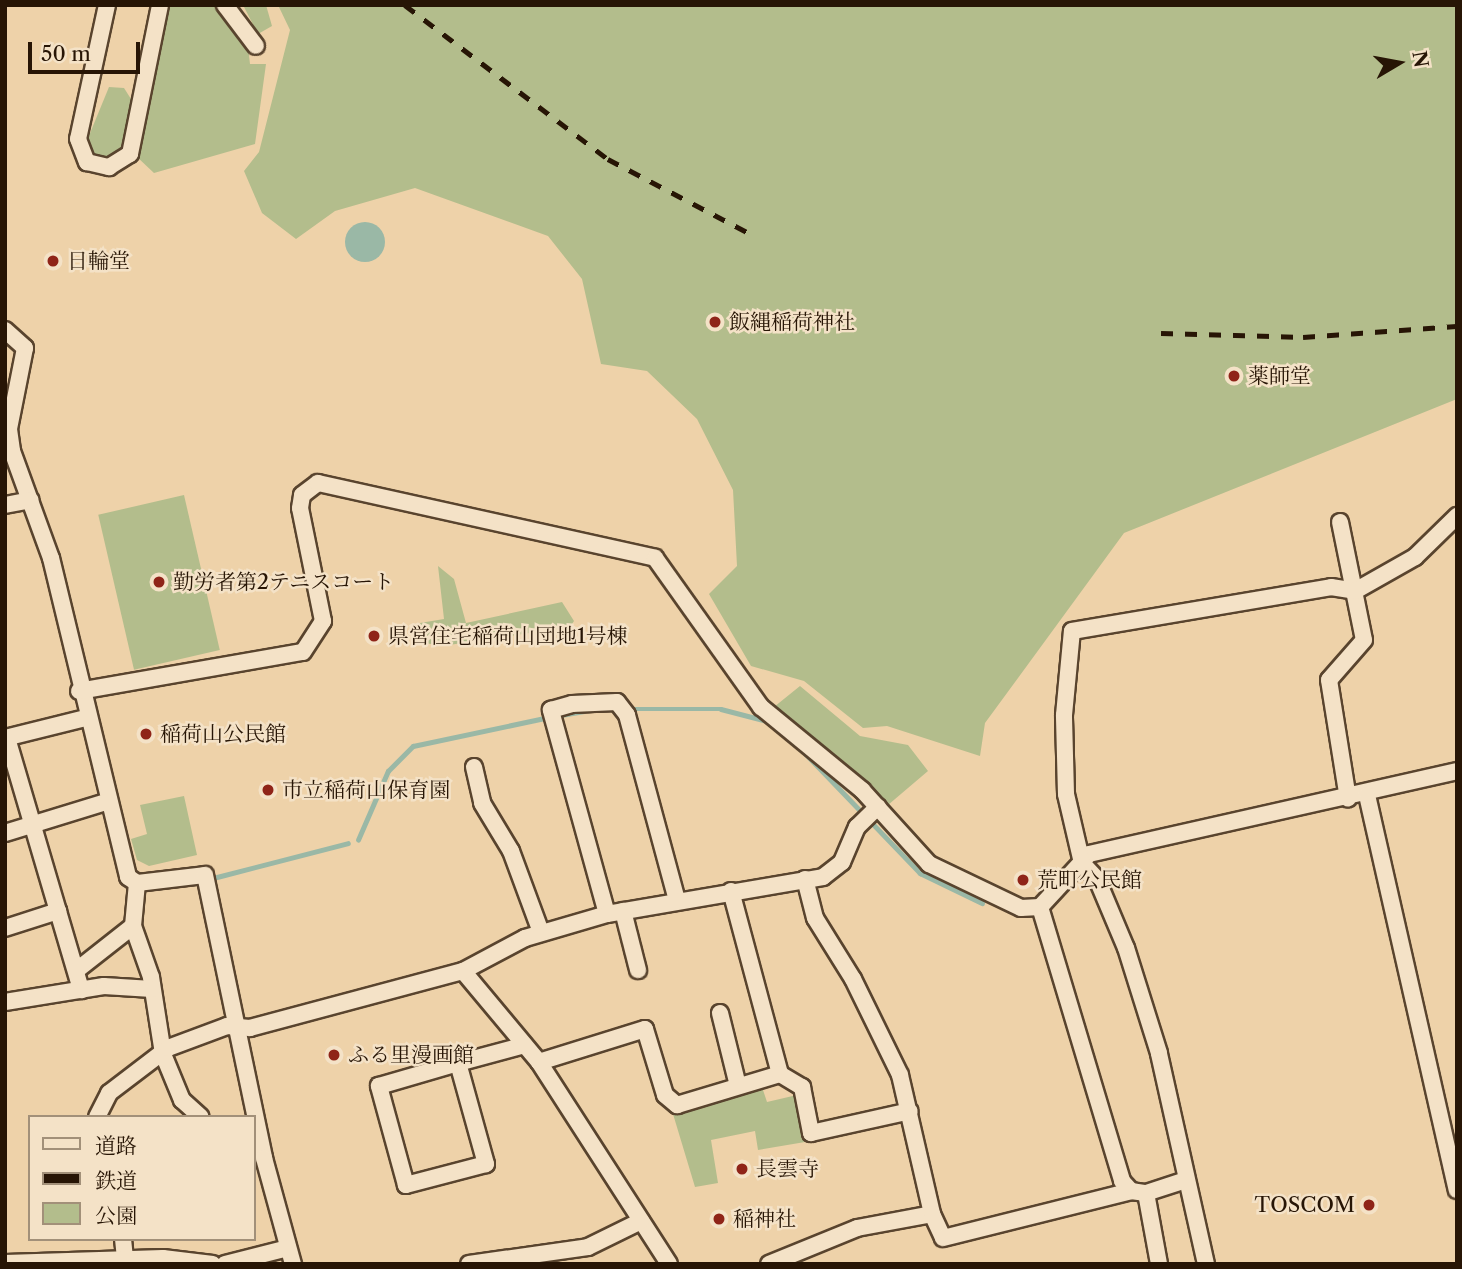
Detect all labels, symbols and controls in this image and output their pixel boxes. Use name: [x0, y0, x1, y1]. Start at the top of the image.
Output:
scale bar: [32, 28, 144, 72]
north arrow: [1364, 28, 1434, 98]
text: 50 m: [41, 41, 91, 66]
text: N: [1407, 49, 1433, 69]
place label: 日輪堂: [67, 248, 130, 274]
marker: 日輪堂: [45, 253, 61, 269]
place label: 飯縄稲荷神社: [729, 309, 855, 335]
marker: 飯縄稲荷神社: [707, 314, 723, 330]
place label: 薬師堂: [1248, 363, 1311, 389]
marker: 薬師堂: [1226, 368, 1242, 384]
place label: 勤労者第2テニスコート: [173, 569, 395, 595]
marker: 勤労者第2テニスコート: [151, 574, 167, 590]
place label: 県営住宅稲荷山団地1号棟: [388, 623, 628, 649]
marker: 県営住宅稲荷山団地1号棟: [366, 628, 382, 644]
place label: 稲荷山公民館: [160, 721, 286, 747]
marker: 稲荷山公民館: [138, 726, 154, 742]
place label: 市立稲荷山保育園: [282, 777, 450, 803]
marker: 市立稲荷山保育園: [260, 782, 276, 798]
place label: 荒町公民館: [1037, 867, 1142, 893]
marker: 荒町公民館: [1015, 872, 1031, 888]
place label: ふる里漫画館: [348, 1042, 474, 1068]
marker: ふる里漫画館: [326, 1047, 342, 1063]
legend: [28, 1115, 256, 1241]
text: 道路: [95, 1133, 137, 1158]
place label: 長雲寺: [756, 1156, 819, 1182]
marker: 長雲寺: [734, 1161, 750, 1177]
text: 鉄道: [95, 1168, 137, 1193]
place label: TOSCOM: [1255, 1192, 1355, 1218]
marker: TOSCOM: [1361, 1197, 1377, 1213]
text: 公園: [95, 1203, 137, 1228]
place label: 稲神社: [733, 1206, 796, 1232]
marker: 稲神社: [711, 1211, 727, 1227]

